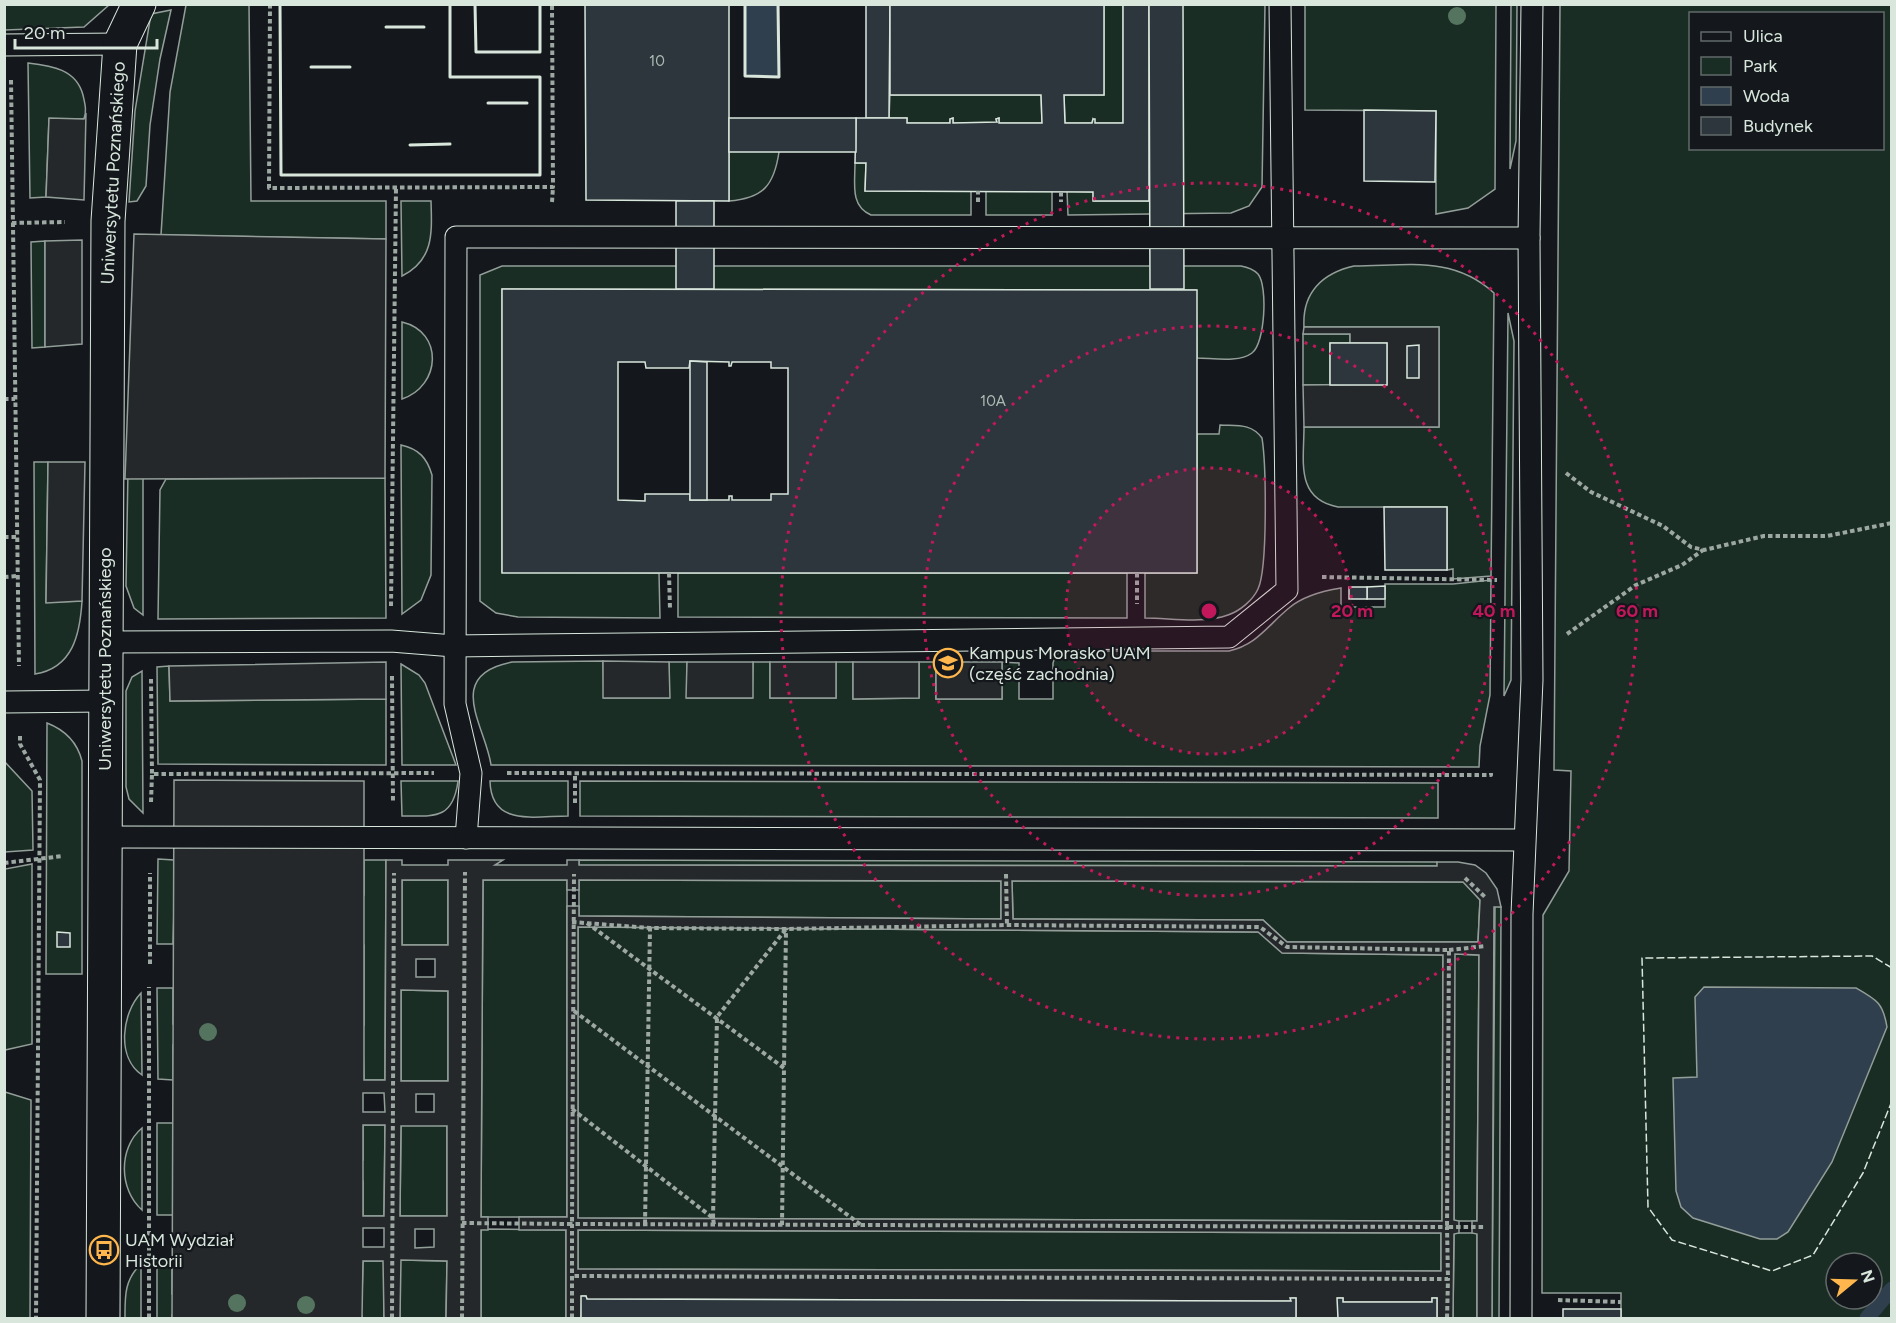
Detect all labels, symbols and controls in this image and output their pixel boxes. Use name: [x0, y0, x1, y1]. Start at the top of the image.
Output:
scale bar: [15, 12, 158, 50]
legend: [1689, 12, 1884, 150]
text: 20 m: [24, 22, 65, 44]
text: Ulica: [1743, 25, 1783, 47]
house number: 10: [649, 52, 665, 70]
text: Park: [1743, 55, 1778, 77]
street label: Uniwersytetu Poznańskiego: [96, 61, 130, 285]
text: Woda: [1743, 85, 1790, 107]
text: Budynek: [1743, 115, 1813, 137]
house number: 10A: [980, 392, 1006, 410]
street label: Uniwersytetu Poznańskiego: [94, 547, 116, 771]
text: 20 m: [1331, 600, 1373, 622]
text: 40 m: [1472, 600, 1516, 622]
text: 60 m: [1616, 600, 1658, 622]
centre of rings: [1199, 601, 1219, 621]
place label: Kampus Morasko UAM (część zachodnia): [969, 642, 1151, 685]
school or university icon: Kampus Morasko UAM (część zachodnia): [932, 647, 964, 679]
place label: UAM Wydział Historii: [125, 1229, 234, 1272]
bus stop icon: UAM Wydział Historii: [88, 1234, 120, 1266]
north arrow: [1824, 1251, 1884, 1311]
text: N: [1857, 1267, 1879, 1285]

